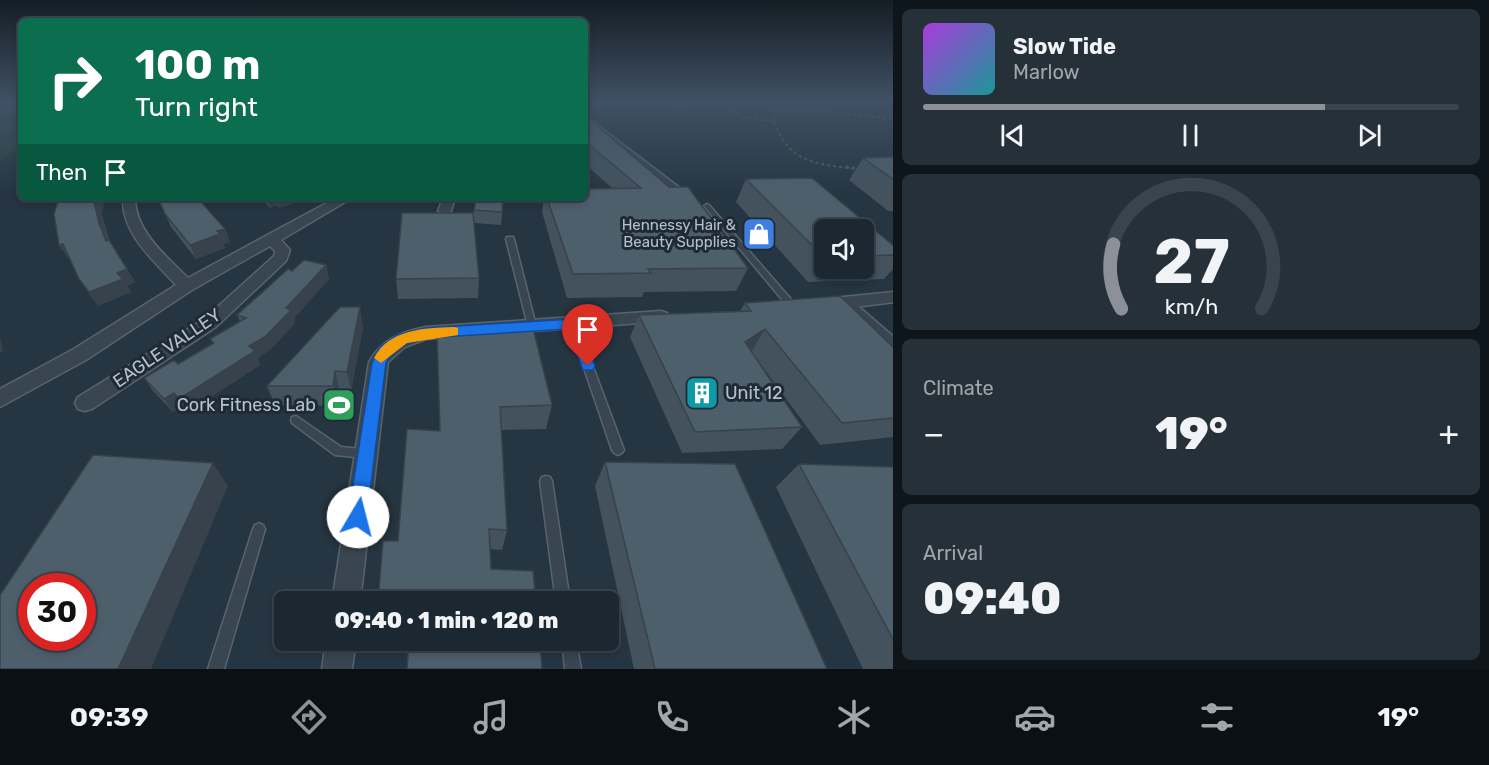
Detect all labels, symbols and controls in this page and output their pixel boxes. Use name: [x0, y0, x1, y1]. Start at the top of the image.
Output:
text: Slow Tide: [1013, 33, 1116, 60]
text: 100 m: [135, 40, 260, 90]
icon: right: [36, 42, 114, 120]
text: Marlow: [1013, 60, 1080, 84]
text: Turn right: [135, 91, 258, 123]
icon: previous: [996, 119, 1029, 152]
icon: pause: [1174, 119, 1207, 152]
icon: next: [1353, 119, 1386, 152]
icon: arrive: [99, 156, 132, 189]
text: Then: [36, 159, 87, 186]
place label: Hennessy Hair & Beauty Supplies: [622, 216, 737, 251]
shop icon: Hennessy Hair & Beauty Supplies: [741, 216, 777, 252]
map controls: [814, 219, 874, 279]
button: sound: [814, 219, 874, 279]
text: 27: [1153, 225, 1229, 299]
text: km/h: [1164, 294, 1218, 319]
street label: EAGLE VALLEY: [109, 304, 226, 392]
pin: [562, 304, 613, 366]
icon: arrive: [571, 313, 604, 346]
building icon: Unit 12: [684, 375, 720, 411]
text: Climate: [923, 376, 994, 400]
place label: Unit 12: [725, 382, 783, 404]
sports icon: Cork Fitness Lab: [321, 387, 357, 423]
place label: Cork Fitness Lab: [177, 394, 316, 416]
text: 19°: [1155, 407, 1228, 460]
text: −: [923, 414, 944, 453]
text: +: [1438, 414, 1459, 453]
position arrow: [326, 485, 390, 549]
text: Arrival: [923, 541, 983, 565]
text: 09:40: [923, 572, 1061, 625]
speed limit sign: 30: [18, 573, 96, 651]
text: 09:40 · 1 min · 120 m: [334, 607, 559, 634]
icon: directions: [288, 696, 330, 738]
icon: music: [470, 696, 512, 738]
icon: phone: [651, 696, 693, 738]
icon: climate: [833, 696, 875, 738]
icon: car: [1014, 696, 1056, 738]
icon: filters: [1196, 696, 1238, 738]
text: 09:39: [70, 701, 148, 733]
text: 19°: [1377, 701, 1419, 733]

